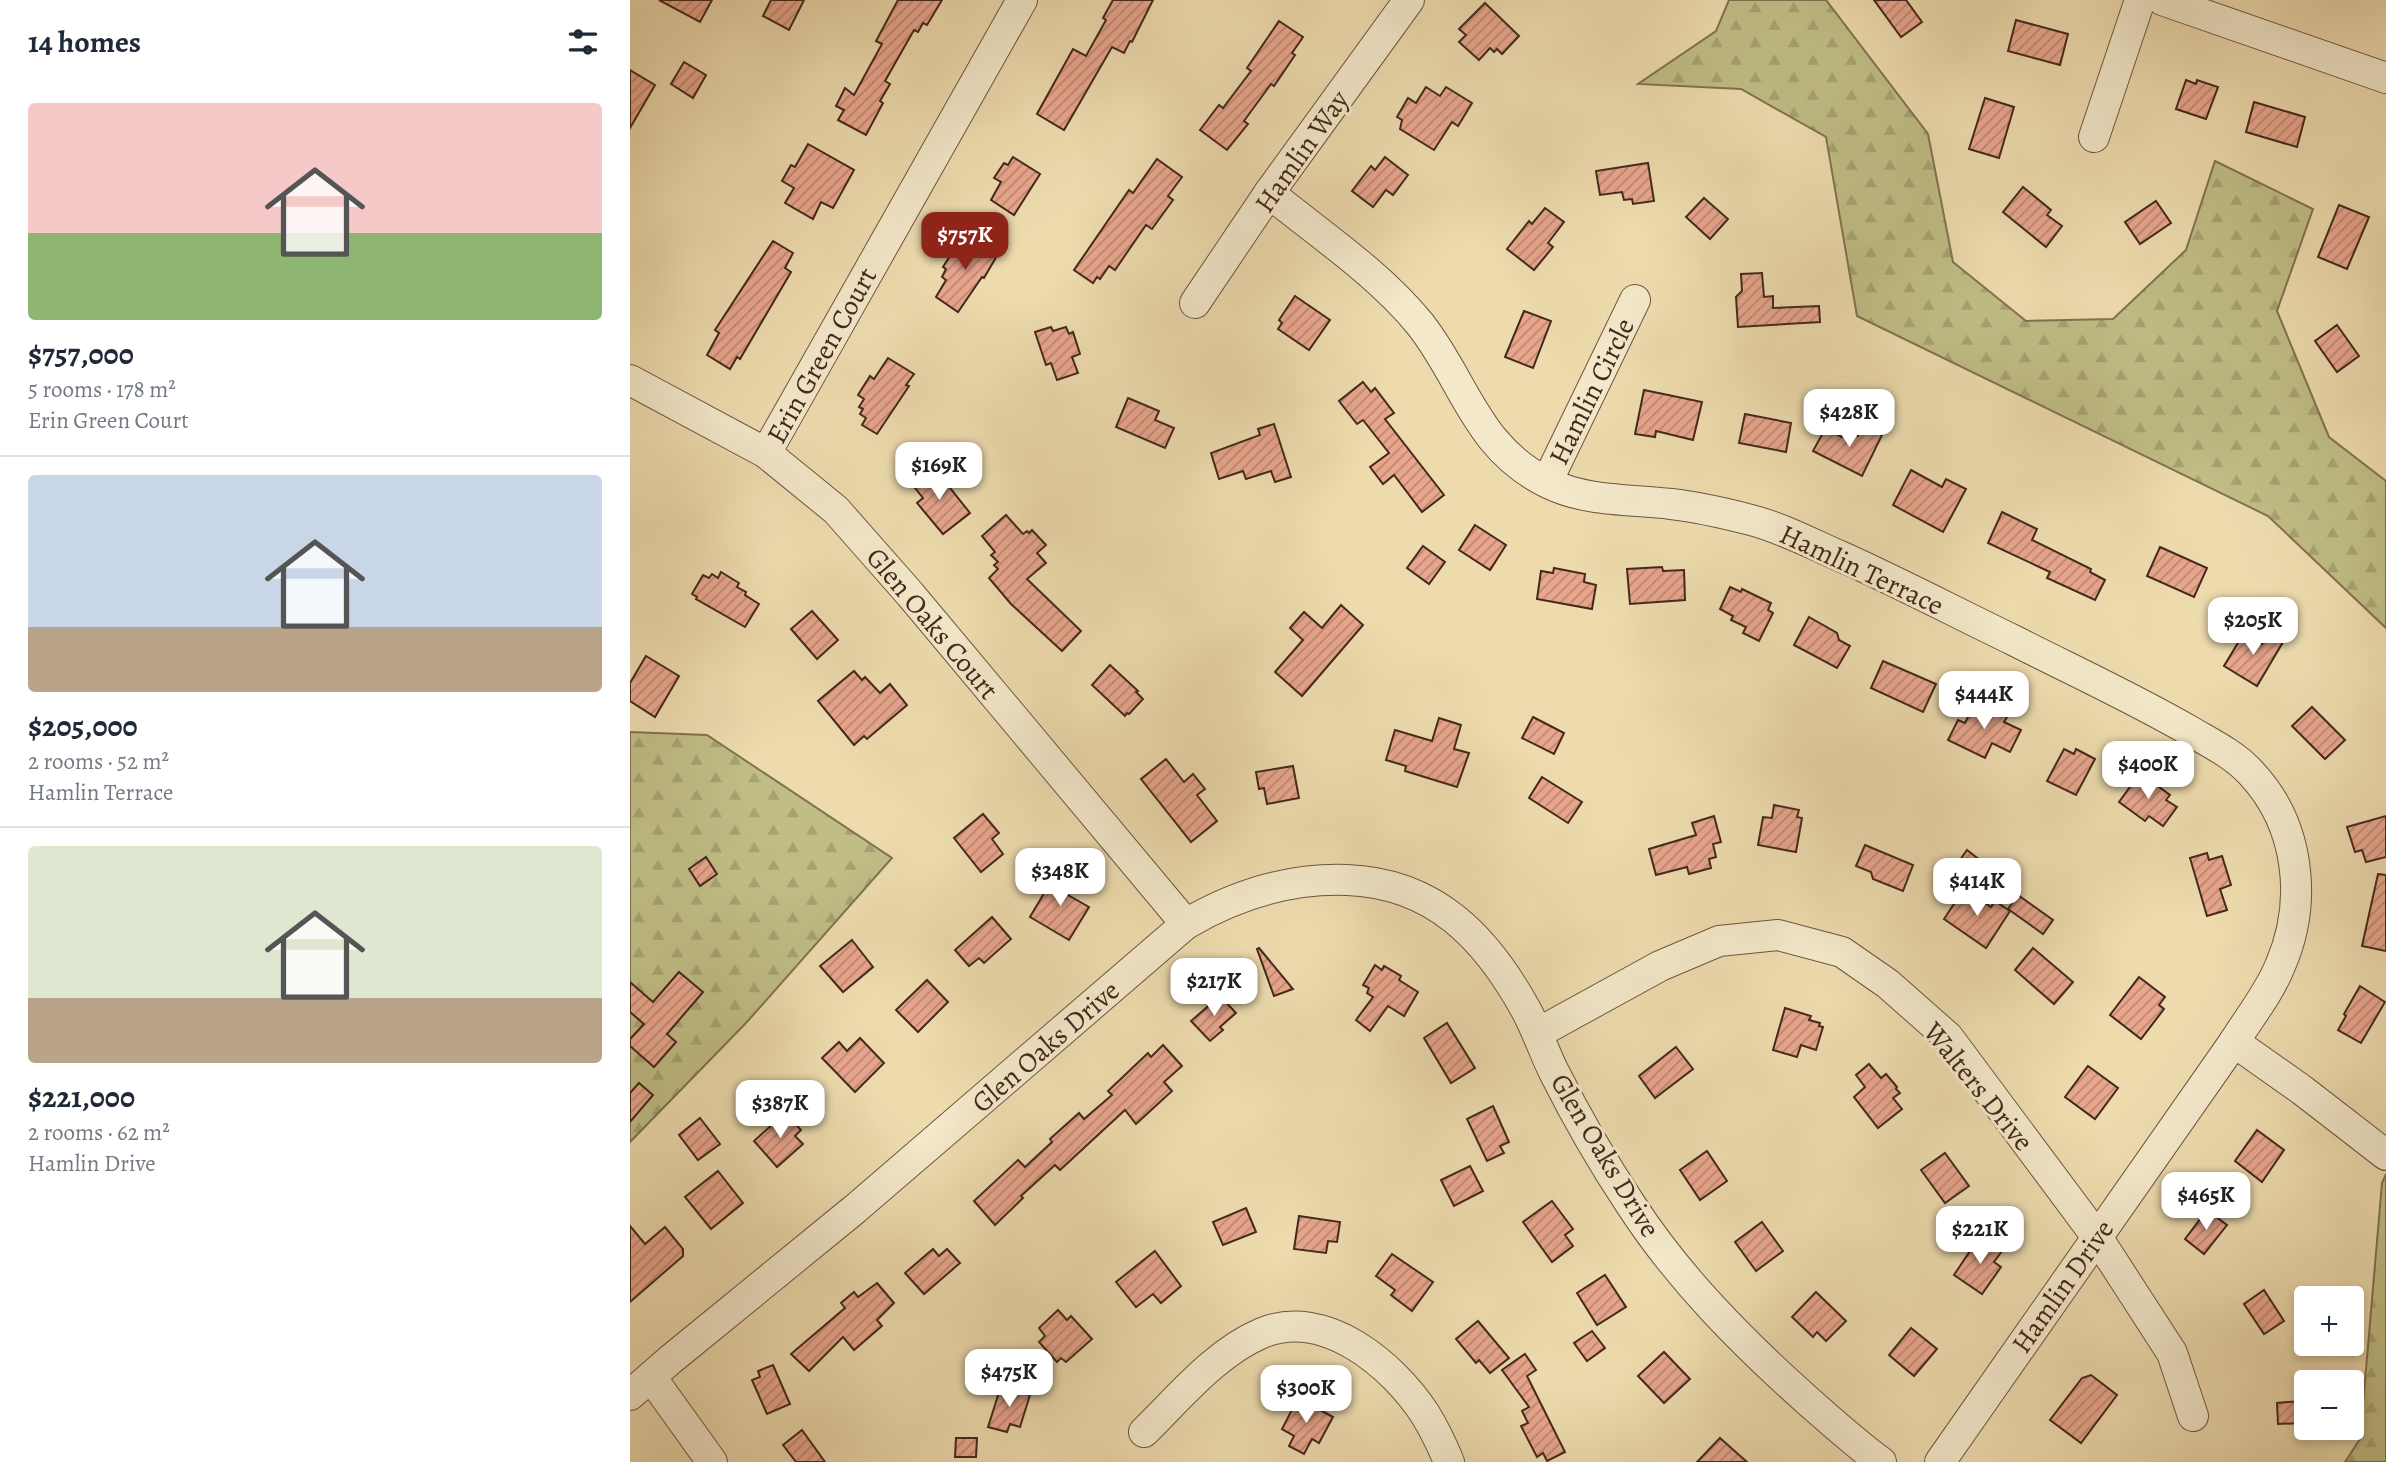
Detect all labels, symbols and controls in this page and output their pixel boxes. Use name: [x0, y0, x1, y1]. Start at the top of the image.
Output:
text: 14 homes: [28, 22, 141, 62]
icon: filters: [564, 23, 602, 61]
street label: Hamlin Way: [1246, 82, 1358, 220]
icon: home: [252, 149, 378, 275]
pin: $757K: [916, 212, 1014, 272]
text: $757K: [937, 219, 993, 250]
street label: Erin Green Court: [758, 261, 886, 450]
street label: Hamlin Circle: [1540, 312, 1644, 471]
text: $757,000: [28, 334, 134, 374]
text: 5 rooms · 178 m²: [28, 374, 176, 405]
pin: $428K: [1800, 390, 1898, 449]
text: $428K: [1820, 396, 1878, 427]
text: Erin Green Court: [28, 405, 189, 436]
pin: $169K: [890, 442, 988, 502]
text: $169K: [911, 449, 967, 480]
street label: Hamlin Terrace: [1773, 515, 1950, 625]
icon: home: [252, 521, 378, 647]
street label: Glen Oaks Court: [857, 539, 1007, 708]
pin: $205K: [2204, 598, 2302, 657]
text: $205K: [2224, 604, 2282, 635]
pin: $444K: [1935, 672, 2033, 731]
text: $444K: [1955, 678, 2013, 709]
text: $205,000: [28, 706, 138, 746]
pin: $400K: [2099, 742, 2197, 801]
text: 2 rooms · 52 m²: [28, 746, 169, 777]
text: $400K: [2118, 748, 2178, 779]
text: Hamlin Terrace: [28, 777, 173, 808]
pin: $348K: [1011, 848, 1109, 908]
text: $348K: [1031, 855, 1089, 886]
pin: $414K: [1928, 858, 2026, 918]
text: $414K: [1949, 865, 2005, 896]
icon: home: [252, 892, 378, 1018]
pin: $217K: [1165, 958, 1263, 1018]
text: $217K: [1187, 965, 1242, 996]
street label: Glen Oaks Drive: [964, 972, 1128, 1122]
street label: Walters Drive: [1914, 1013, 2042, 1159]
street label: Glen Oaks Drive: [1541, 1067, 1669, 1244]
text: $221,000: [28, 1077, 135, 1117]
pin: $387K: [731, 1080, 829, 1140]
text: $387K: [752, 1087, 808, 1118]
text: 2 rooms · 62 m²: [28, 1117, 170, 1148]
text: Hamlin Drive: [28, 1148, 156, 1179]
pin: $465K: [2157, 1172, 2255, 1232]
text: $465K: [2177, 1179, 2235, 1210]
pin: $221K: [1931, 1206, 2029, 1266]
street label: Hamlin Drive: [2003, 1212, 2123, 1361]
text: $221K: [1952, 1213, 2008, 1244]
map controls: [2294, 1286, 2364, 1440]
button: +: [2294, 1286, 2364, 1356]
pin: $475K: [960, 1350, 1058, 1409]
text: $475K: [981, 1356, 1037, 1387]
pin: $300K: [1257, 1366, 1355, 1425]
button: −: [2294, 1370, 2364, 1440]
text: $300K: [1277, 1372, 1335, 1403]

